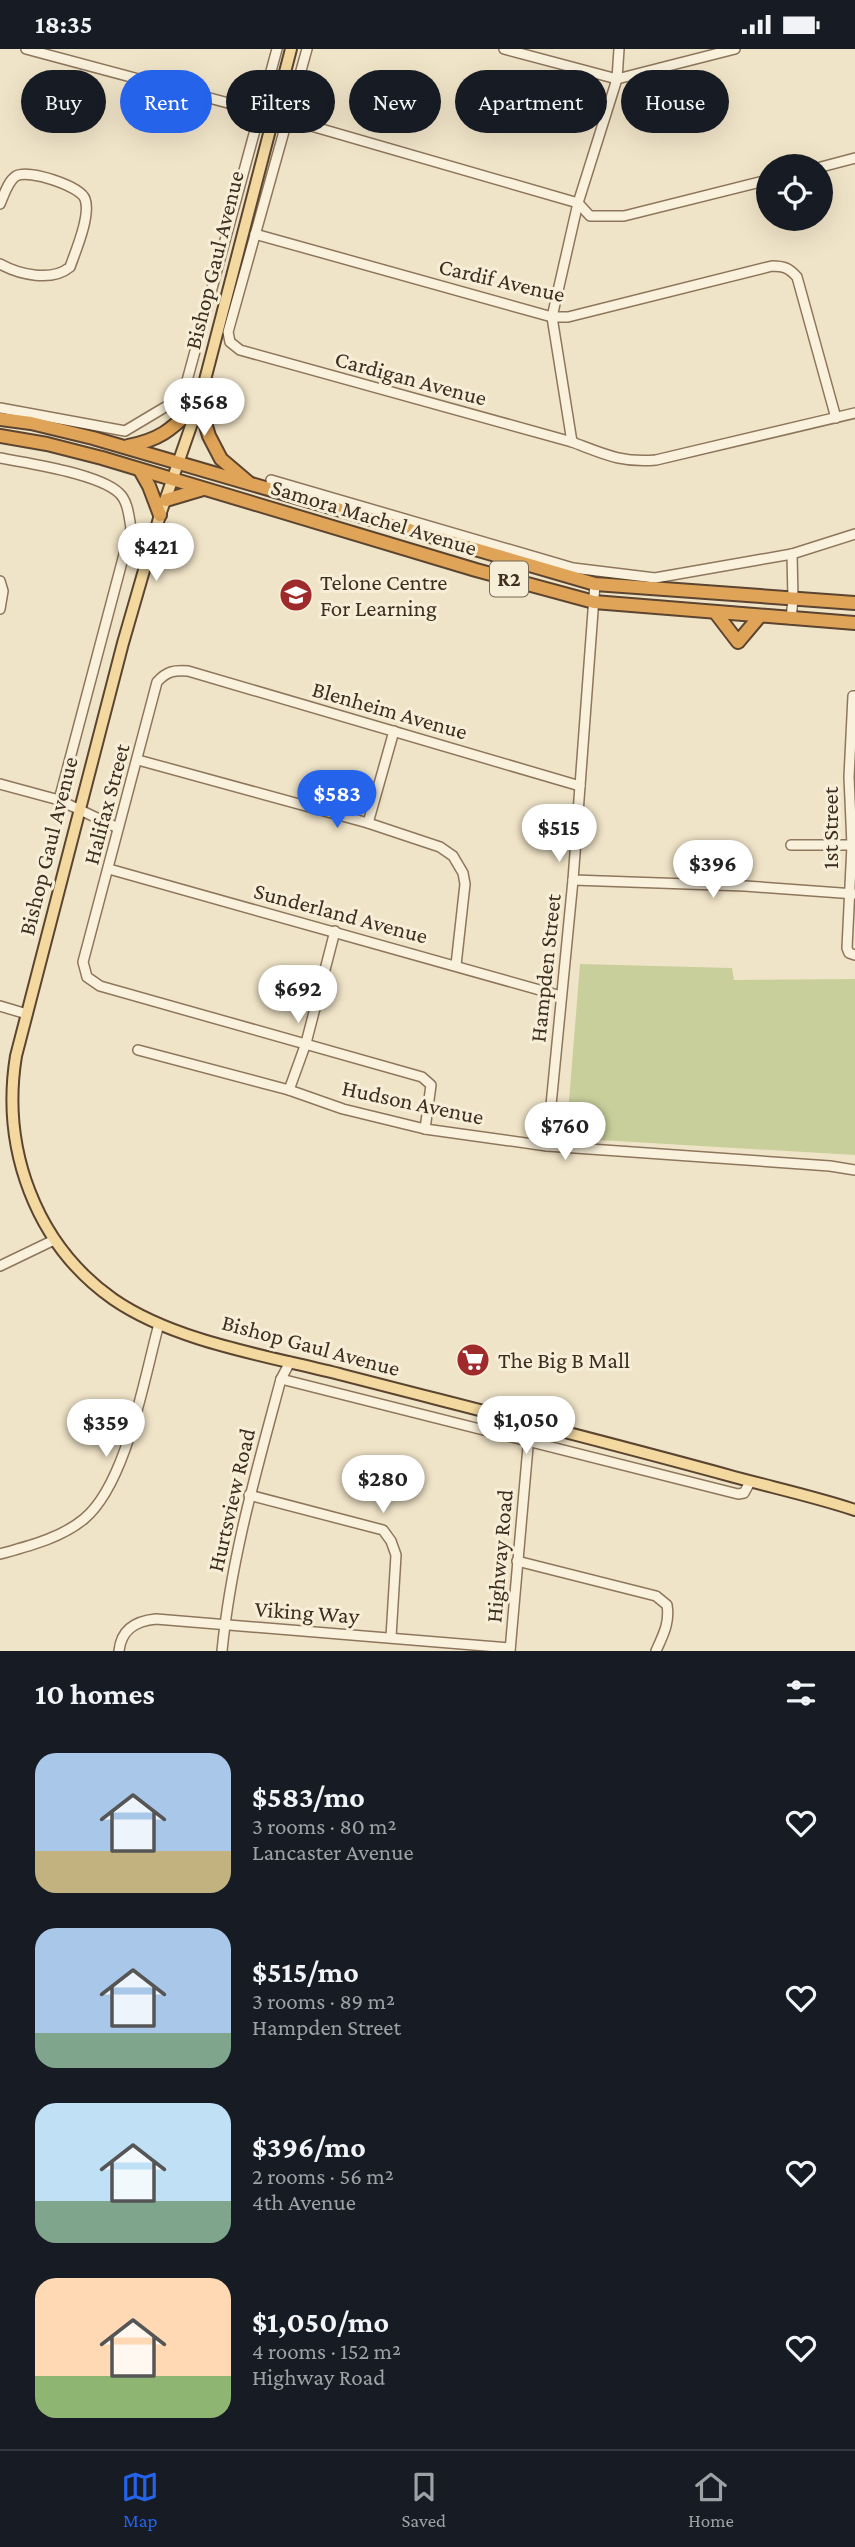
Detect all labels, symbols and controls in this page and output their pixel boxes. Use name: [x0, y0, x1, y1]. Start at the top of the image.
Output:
text: 18:35: [35, 10, 93, 39]
chip: Buy: [21, 70, 106, 133]
chip: Rent: [120, 70, 212, 133]
chip: Filters: [226, 70, 335, 133]
chip: New: [349, 70, 441, 133]
chip: Apartment: [455, 70, 607, 133]
chip: House: [621, 70, 729, 133]
map controls: [756, 154, 833, 231]
button: locate: [756, 154, 833, 231]
street label: Bishop Gaul Avenue: [179, 168, 249, 352]
street label: Cardif Avenue: [436, 253, 568, 307]
street label: Cardigan Avenue: [332, 345, 490, 411]
pin: $568: [163, 379, 245, 438]
text: $568: [180, 388, 228, 414]
street label: Samora Machel Avenue: [268, 473, 480, 561]
pin: $421: [115, 524, 197, 583]
text: $421: [134, 533, 178, 559]
road number: R2: [490, 561, 528, 597]
place label: Telone Centre For Learning: [320, 569, 447, 621]
school or university icon: Telone Centre For Learning: [277, 576, 315, 614]
street label: Blenheim Avenue: [309, 675, 471, 745]
street label: Halifax Street: [77, 740, 135, 867]
street label: Bishop Gaul Avenue: [13, 754, 83, 938]
pin: $583: [296, 771, 378, 830]
text: $583: [313, 780, 361, 806]
street label: 1st Street: [817, 786, 843, 869]
pin: $515: [518, 805, 600, 864]
text: $515: [538, 814, 580, 840]
pin: $396: [672, 841, 754, 900]
text: $396: [689, 850, 737, 876]
street label: Sunderland Avenue: [251, 877, 431, 949]
street label: Hampden Street: [524, 892, 566, 1043]
pin: $692: [257, 965, 339, 1025]
text: $692: [274, 975, 322, 1001]
street label: Hudson Avenue: [340, 1074, 486, 1130]
pin: $760: [524, 1103, 606, 1162]
text: $760: [541, 1112, 589, 1138]
street label: Bishop Gaul Avenue: [219, 1309, 403, 1381]
supermarket icon: The Big B Mall: [454, 1341, 492, 1379]
place label: The Big B Mall: [498, 1347, 630, 1373]
pin: $1,050: [469, 1397, 583, 1456]
pin: $359: [65, 1399, 147, 1459]
text: $1,050: [493, 1406, 559, 1432]
text: $359: [83, 1409, 129, 1435]
street label: Hurtsview Road: [202, 1426, 260, 1574]
pin: $280: [342, 1455, 424, 1515]
text: $280: [358, 1465, 408, 1491]
street label: Highway Road: [480, 1488, 518, 1624]
street label: Viking Way: [254, 1595, 361, 1629]
icon: filters: [782, 1674, 820, 1712]
text: 10 homes: [35, 1677, 155, 1710]
text: $583/mo: [252, 1780, 365, 1813]
icon: home: [91, 1781, 175, 1865]
icon: heart: [782, 1804, 820, 1842]
text: 3 rooms · 80 m²: [252, 1813, 397, 1839]
text: Lancaster Avenue: [252, 1839, 414, 1865]
text: $515/mo: [252, 1955, 359, 1988]
icon: home: [91, 1956, 175, 2040]
icon: heart: [782, 1979, 820, 2017]
text: 3 rooms · 89 m²: [252, 1988, 395, 2014]
text: Hampden Street: [252, 2014, 401, 2040]
text: $396/mo: [252, 2130, 366, 2163]
icon: home: [91, 2131, 175, 2215]
icon: heart: [782, 2154, 820, 2192]
text: 2 rooms · 56 m²: [252, 2163, 394, 2189]
text: 4th Avenue: [252, 2189, 356, 2215]
text: $1,050/mo: [252, 2305, 389, 2338]
icon: home: [91, 2306, 175, 2390]
icon: heart: [782, 2329, 820, 2367]
text: 4 rooms · 152 m²: [252, 2338, 401, 2364]
text: Highway Road: [252, 2364, 385, 2390]
tab: Map: [121, 2468, 159, 2531]
tab: Saved: [401, 2468, 446, 2531]
tab: Home: [688, 2468, 734, 2531]

